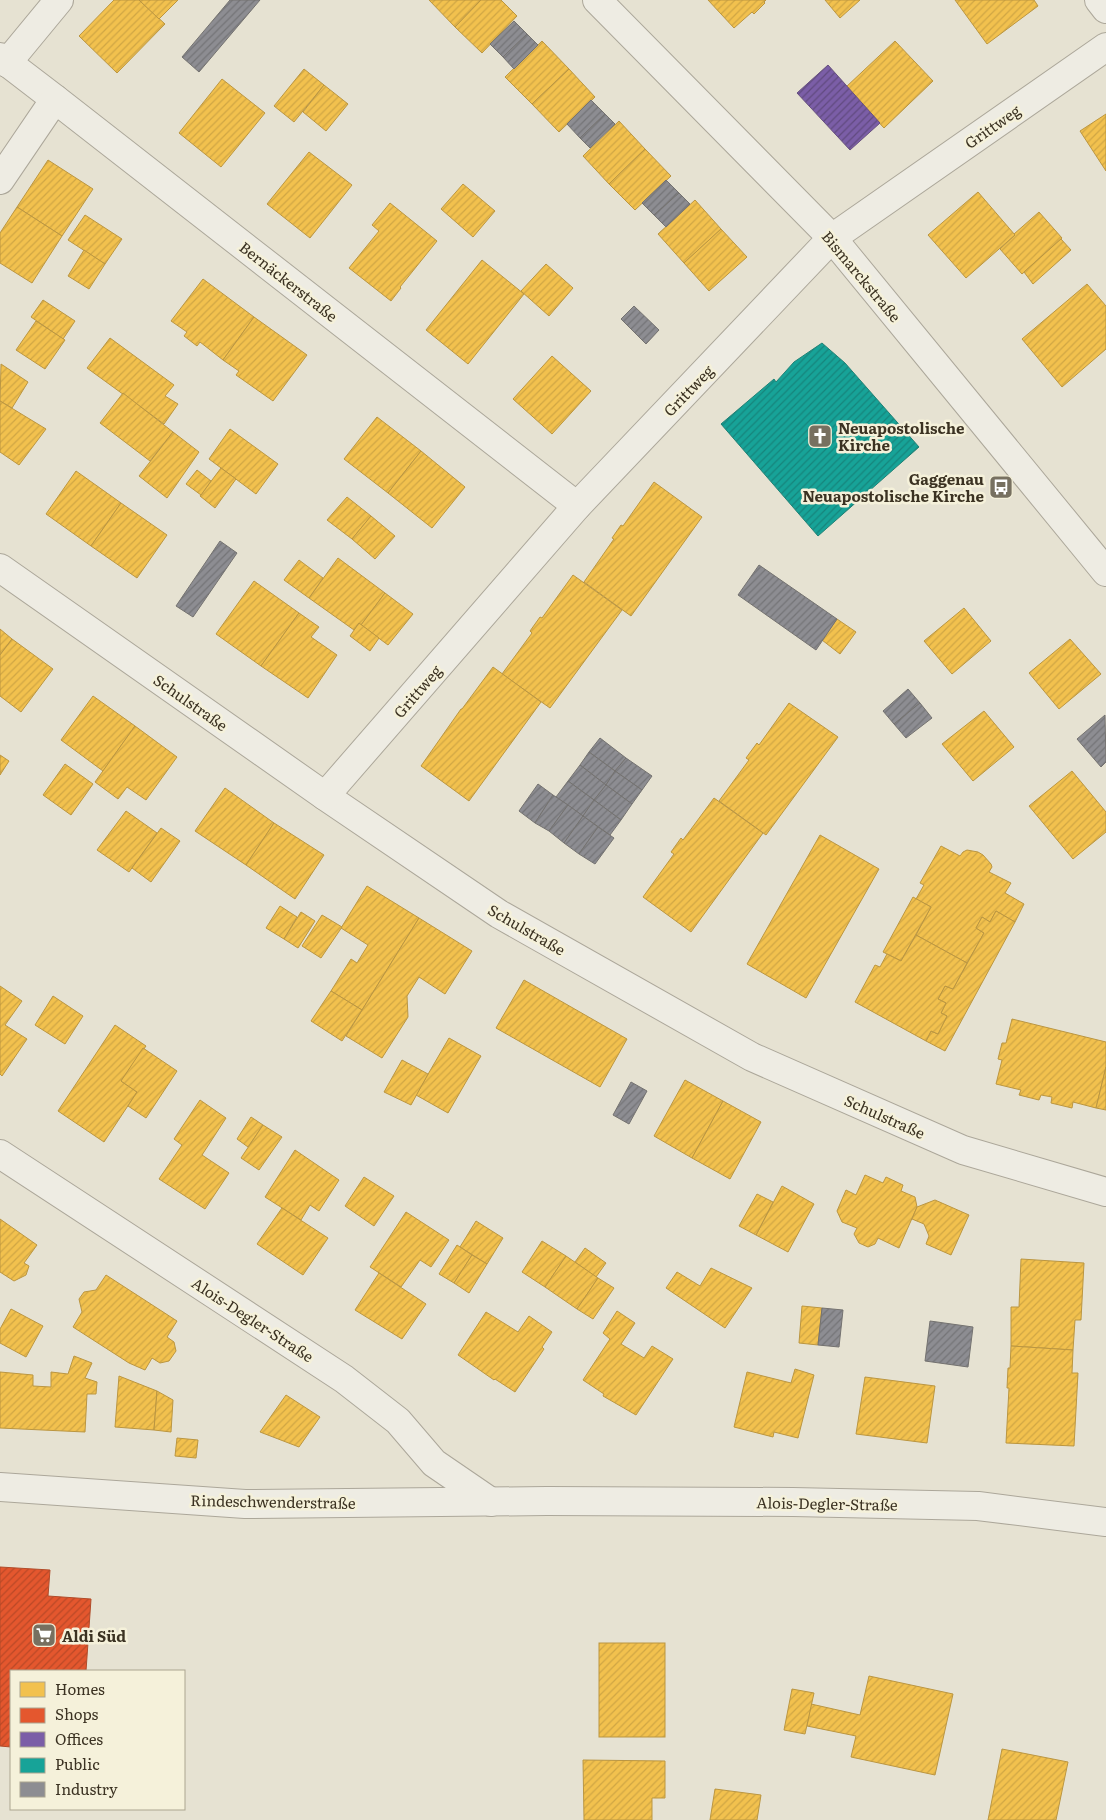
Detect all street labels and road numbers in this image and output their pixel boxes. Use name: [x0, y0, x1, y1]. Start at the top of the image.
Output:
street label: Grittweg: [959, 98, 1025, 154]
street label: Bismarckstraße: [817, 225, 907, 327]
street label: Bernäckerstraße: [235, 235, 343, 327]
street label: Grittweg: [658, 359, 719, 421]
street label: Grittweg: [387, 659, 447, 723]
street label: Schulstraße: [149, 668, 233, 736]
street label: Schulstraße: [484, 898, 570, 961]
street label: Schulstraße: [841, 1088, 929, 1144]
street label: Alois-Degler-Straße: [187, 1271, 319, 1367]
street label: Rindeschwenderstraße: [190, 1488, 356, 1514]
street label: Alois-Degler-Straße: [756, 1490, 898, 1516]

